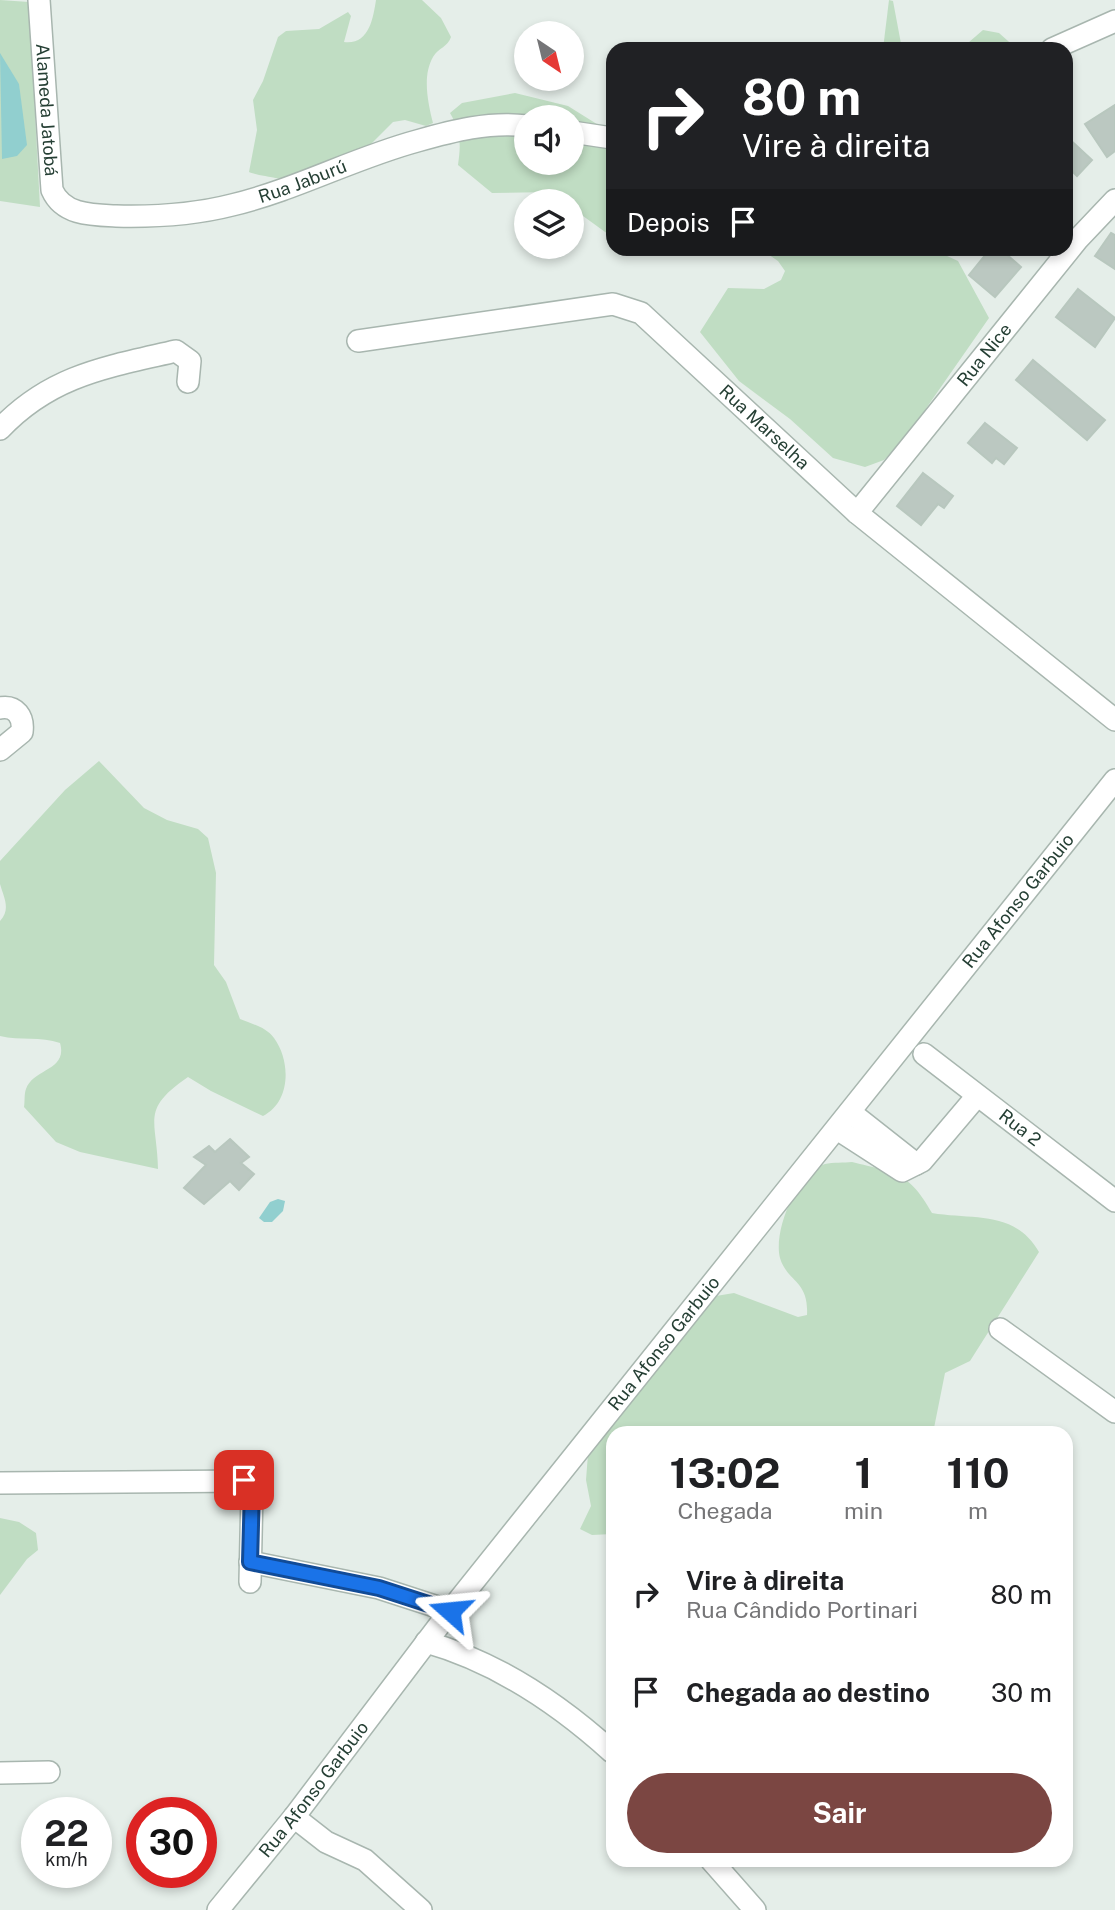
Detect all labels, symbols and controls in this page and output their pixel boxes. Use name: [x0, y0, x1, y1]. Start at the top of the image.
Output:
north arrow: [514, 21, 584, 91]
map controls: [514, 21, 584, 259]
street label: Alameda Jatobá: [32, 43, 62, 177]
text: 80 m: [742, 68, 861, 126]
icon: right: [627, 70, 718, 161]
button: sound: [514, 105, 584, 175]
text: Vire à direita: [742, 127, 930, 164]
street label: Rua Jaburú: [256, 155, 349, 207]
button: layers: [514, 189, 584, 259]
icon: arrive: [724, 203, 762, 241]
text: Depois: [627, 207, 710, 238]
street label: Rua Nice: [952, 319, 1016, 390]
street label: Rua Marselha: [715, 380, 814, 473]
street label: Rua Afonso Garbuio: [958, 829, 1078, 972]
street label: Rua 2: [995, 1105, 1045, 1150]
street label: Rua Afonso Garbuio: [604, 1272, 724, 1415]
text: 13:02: [669, 1448, 780, 1497]
text: 1: [854, 1448, 872, 1497]
text: 110: [946, 1448, 1009, 1497]
pin: [214, 1450, 274, 1510]
icon: arrive: [225, 1461, 263, 1499]
text: Chegada: [677, 1497, 773, 1524]
text: min: [844, 1497, 883, 1524]
text: m: [968, 1497, 988, 1524]
text: Vire à direita: [686, 1565, 844, 1596]
position arrow: [413, 1574, 487, 1648]
icon: right: [627, 1575, 665, 1613]
text: 80 m: [991, 1579, 1052, 1610]
text: Rua Cândido Portinari: [686, 1596, 918, 1623]
icon: arrive: [627, 1673, 665, 1711]
text: Chegada ao destino: [686, 1677, 930, 1708]
text: 30 m: [991, 1677, 1052, 1708]
street label: Rua Afonso Garbuio: [254, 1717, 373, 1861]
button: Sair: [627, 1773, 1052, 1853]
speed limit sign: 30: [126, 1797, 217, 1888]
text: 22: [44, 1813, 89, 1854]
text: km/h: [45, 1849, 88, 1870]

